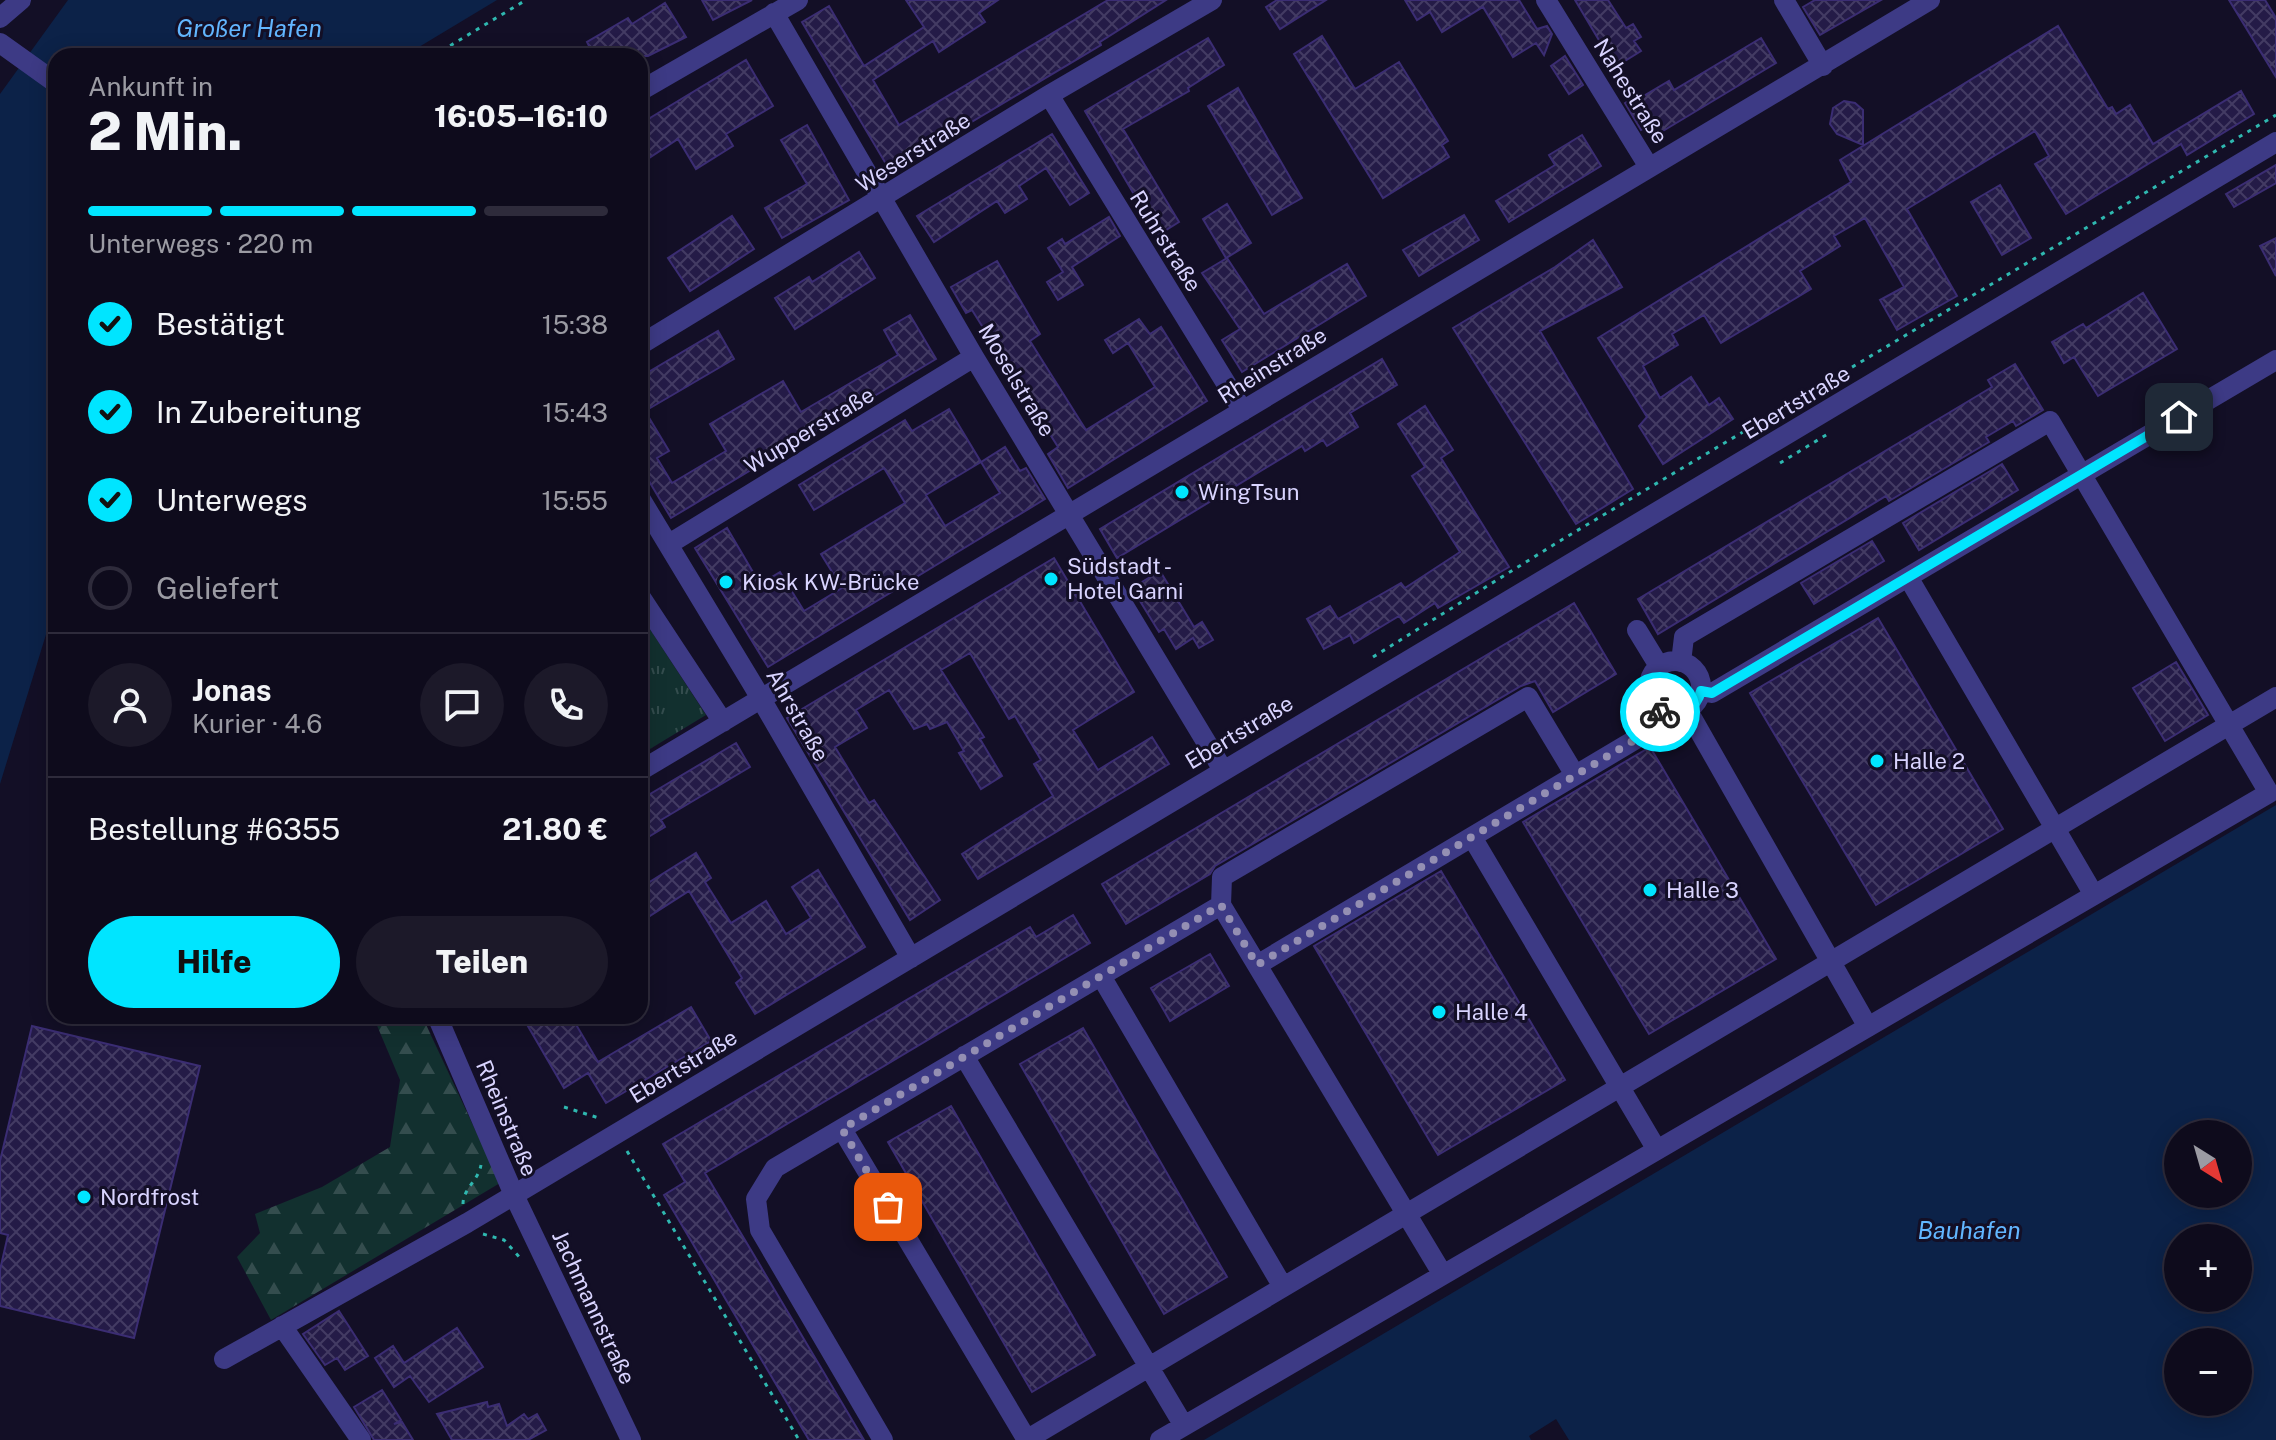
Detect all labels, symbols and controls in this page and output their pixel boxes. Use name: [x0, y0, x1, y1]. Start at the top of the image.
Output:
water label: Großer Hafen: [176, 14, 322, 42]
street label: Nahestraße: [1588, 34, 1674, 148]
text: Ankunft in: [88, 71, 213, 102]
text: 16:05–16:10: [434, 98, 608, 134]
text: 2 Min.: [88, 101, 242, 162]
street label: Weserstraße: [851, 107, 975, 197]
street label: Ruhrstraße: [1125, 186, 1207, 296]
text: Unterwegs · 220 m: [88, 228, 313, 259]
icon: check: [88, 302, 132, 346]
text: Bestätigt: [156, 306, 285, 342]
text: 15:38: [542, 309, 608, 340]
street label: Moselstraße: [973, 319, 1061, 441]
street label: Rheinstraße: [1213, 321, 1331, 409]
street label: Ebertstraße: [1737, 360, 1855, 444]
street label: Wupperstraße: [740, 381, 878, 479]
pin: [2145, 383, 2213, 451]
icon: check: [88, 390, 132, 434]
text: In Zubereitung: [156, 394, 362, 430]
icon: home: [2157, 395, 2201, 439]
text: 15:43: [542, 397, 608, 428]
icon: check: [88, 478, 132, 522]
place label: WingTsun: [1198, 479, 1299, 505]
text: Unterwegs: [156, 482, 307, 518]
marker: WingTsun: [1173, 483, 1191, 501]
text: 15:55: [542, 485, 608, 516]
place label: Südstadt - Hotel Garni: [1067, 553, 1183, 604]
place label: Kiosk KW-Brücke: [742, 569, 919, 595]
text: Geliefert: [156, 570, 279, 606]
marker: Südstadt - Hotel Garni: [1042, 570, 1060, 588]
marker: Kiosk KW-Brücke: [717, 573, 735, 591]
button: person: [88, 663, 172, 747]
button: chat: [420, 663, 504, 747]
button: phone: [524, 663, 608, 747]
street label: Ahrstraße: [761, 664, 835, 766]
text: Jonas: [192, 672, 272, 708]
courier: [1620, 672, 1700, 752]
street label: Ebertstraße: [1180, 690, 1298, 774]
icon: bike: [1638, 690, 1682, 734]
text: Kurier · 4.6: [192, 708, 323, 739]
place label: Halle 2: [1893, 748, 1965, 774]
marker: Halle 2: [1868, 752, 1886, 770]
text: Bestellung #6355: [88, 811, 340, 847]
text: 21.80 €: [502, 811, 608, 847]
place label: Halle 3: [1666, 877, 1739, 903]
marker: Halle 3: [1641, 881, 1659, 899]
button: Hilfe: [88, 916, 340, 1008]
button: Teilen: [356, 916, 608, 1008]
place label: Halle 4: [1455, 999, 1528, 1025]
marker: Halle 4: [1430, 1003, 1448, 1021]
street label: Ebertstraße: [624, 1024, 742, 1108]
street label: Rheinstraße: [471, 1056, 543, 1180]
north arrow: [2164, 1120, 2252, 1208]
map controls: [2164, 1120, 2252, 1416]
pin: [854, 1173, 922, 1241]
place label: Nordfrost: [100, 1184, 199, 1210]
icon: bag: [866, 1185, 910, 1229]
marker: Nordfrost: [75, 1188, 93, 1206]
water label: Bauhafen: [1917, 1216, 2021, 1244]
button: +: [2164, 1224, 2252, 1312]
street label: Jachmannstraße: [547, 1226, 641, 1388]
button: −: [2164, 1328, 2252, 1416]

